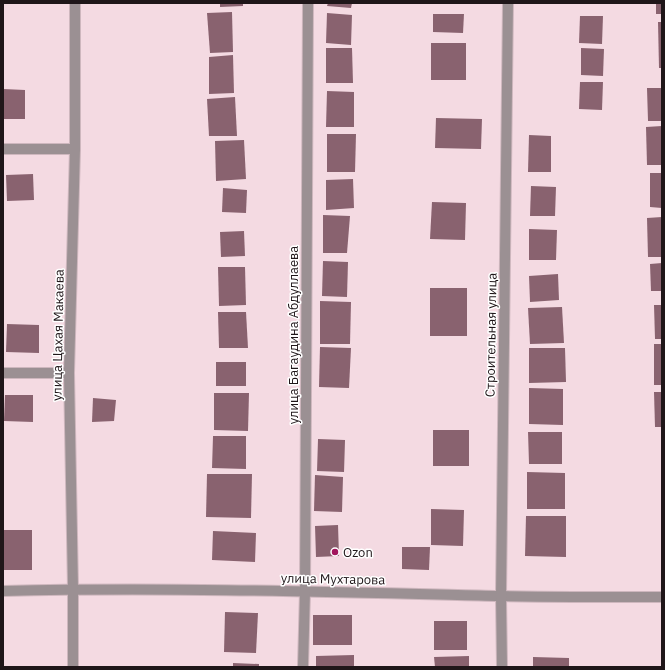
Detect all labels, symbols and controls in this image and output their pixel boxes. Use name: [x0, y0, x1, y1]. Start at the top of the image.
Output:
street label: улица Багаудина Абдуллаева: [285, 246, 302, 424]
street label: улица Цахая Макаева: [48, 269, 68, 401]
street label: Строительная улица: [481, 273, 501, 397]
place label: Ozon: [343, 544, 373, 561]
marker: Ozon: [330, 547, 340, 557]
street label: улица Мухтарова: [281, 570, 385, 588]

